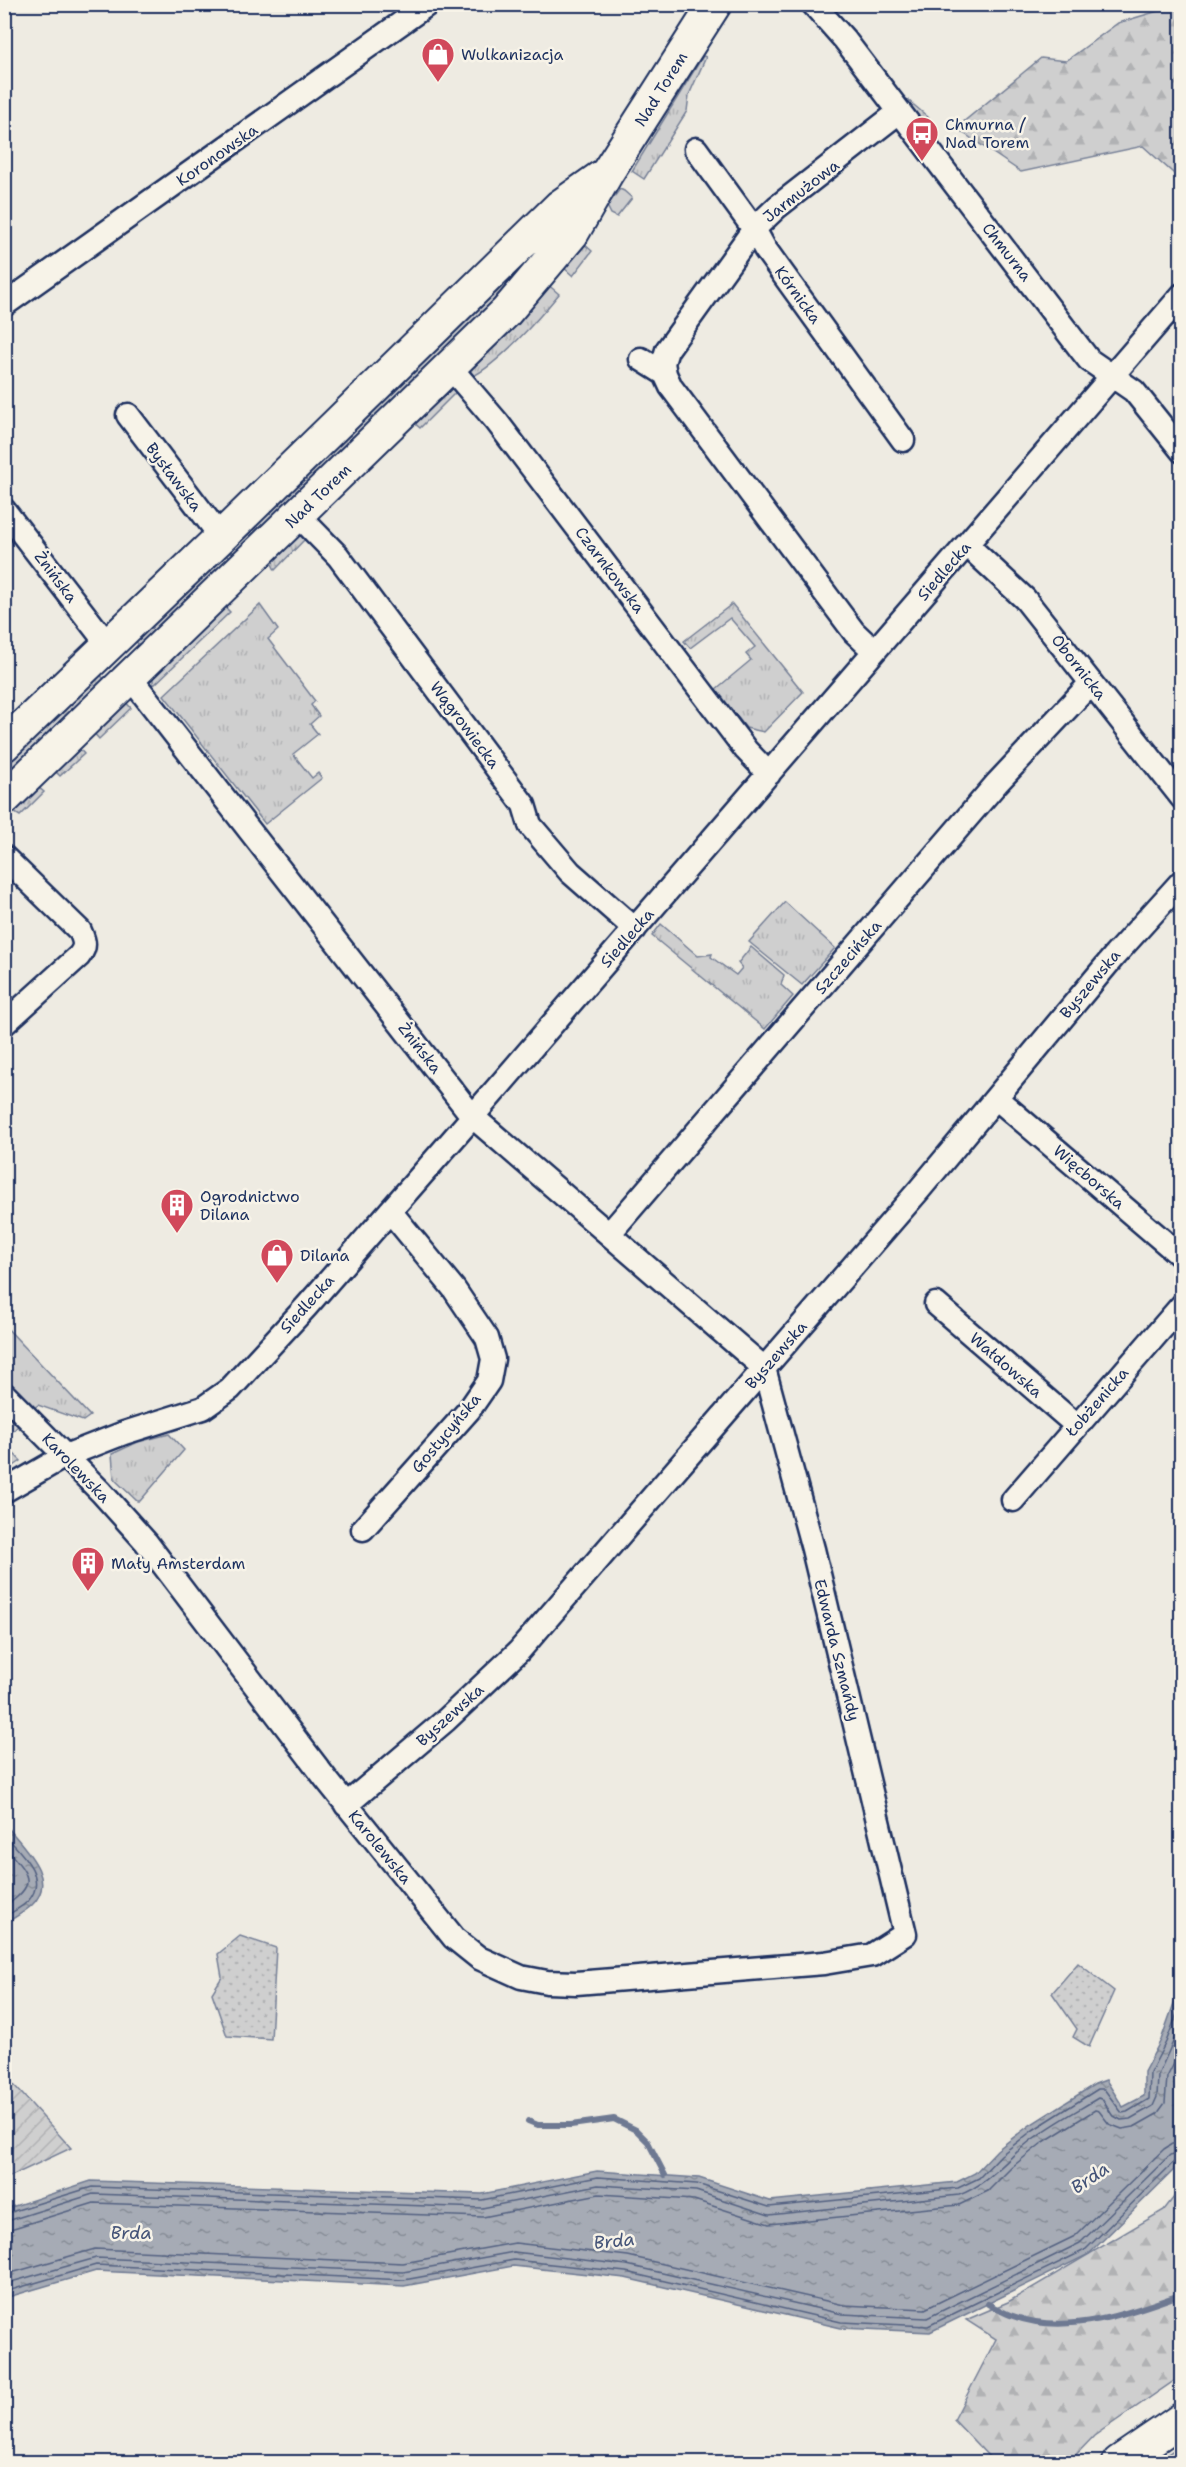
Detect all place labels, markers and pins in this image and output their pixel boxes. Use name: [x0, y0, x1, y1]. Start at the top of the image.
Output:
shop icon: Wulkanizacja: [420, 36, 456, 83]
place label: Wulkanizacja: [461, 44, 564, 65]
place label: Chmurna / Nad Torem: [945, 114, 1029, 153]
bus stop icon: Chmurna / Nad Torem: [904, 115, 940, 162]
place label: Ogrodnictwo Dilana: [200, 1186, 300, 1225]
building icon: Ogrodnictwo Dilana: [159, 1187, 195, 1234]
shop icon: Dilana: [259, 1237, 295, 1284]
place label: Dilana: [300, 1245, 349, 1266]
building icon: Mały Amsterdam: [70, 1545, 106, 1592]
place label: Mały Amsterdam: [111, 1553, 246, 1574]

